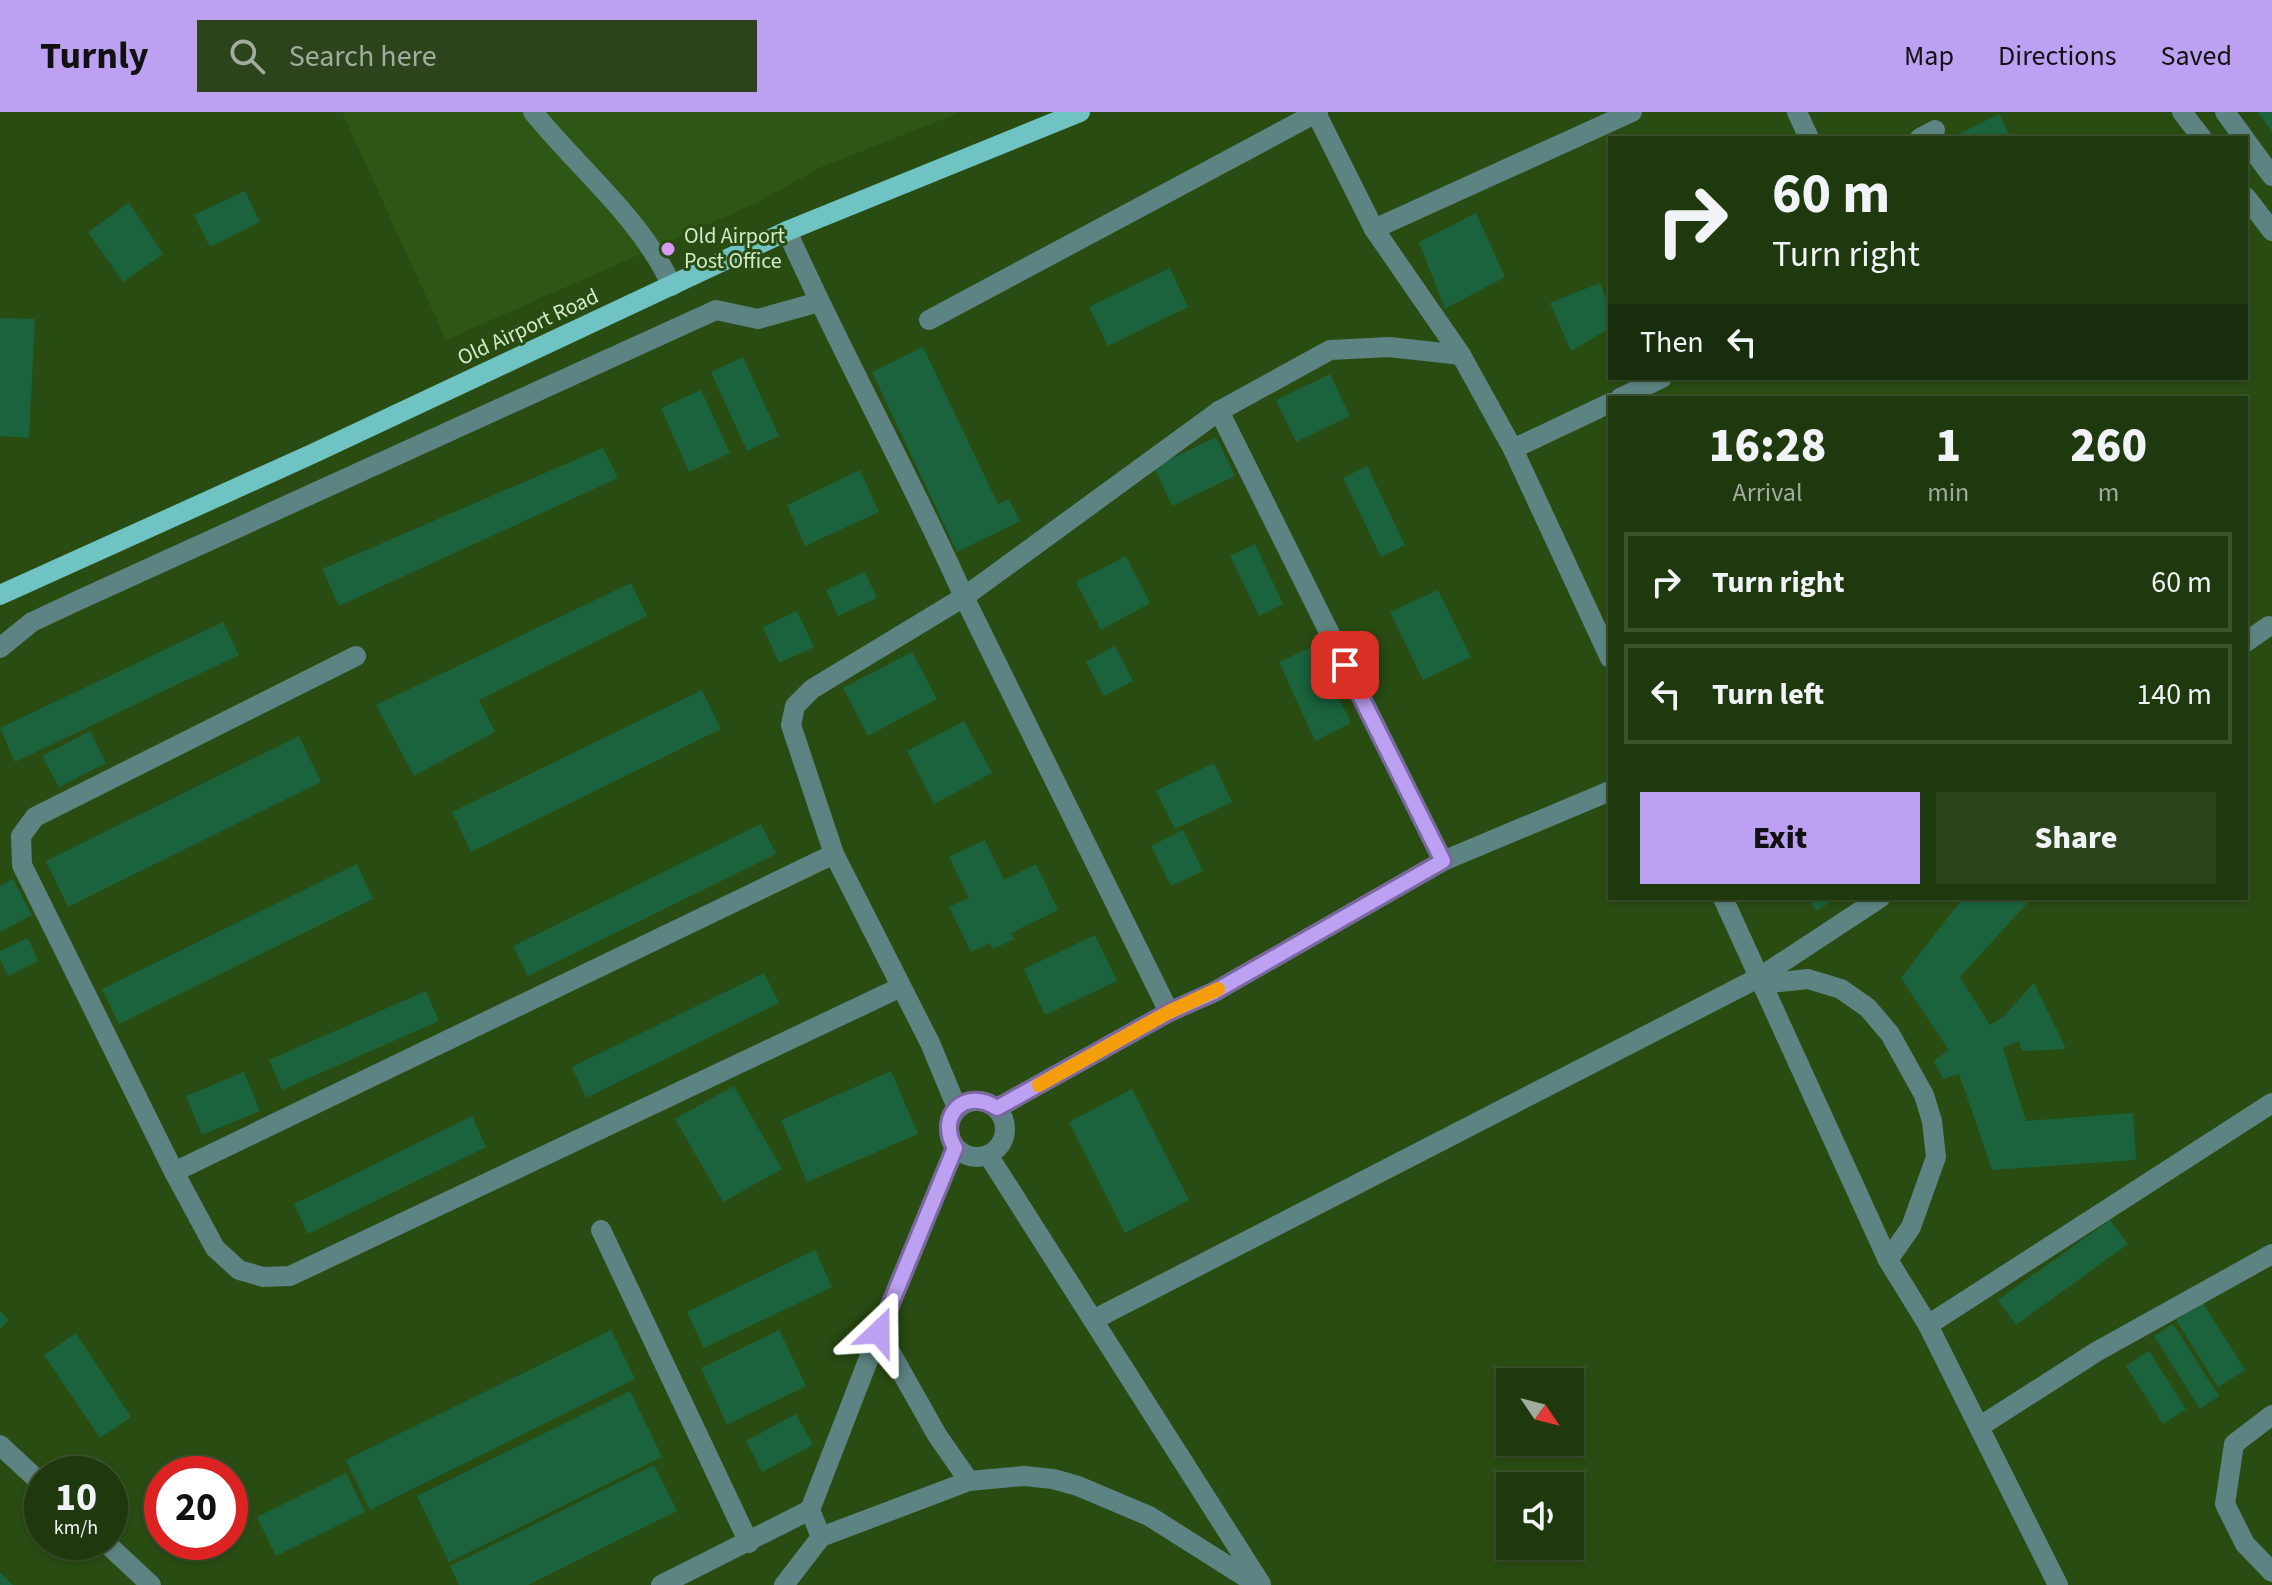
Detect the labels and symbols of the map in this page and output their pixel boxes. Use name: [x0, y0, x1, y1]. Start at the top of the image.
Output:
place label: Old Airport Post Office: [684, 220, 786, 277]
marker: Old Airport Post Office: [659, 240, 677, 258]
street label: Old Airport Road: [452, 280, 604, 374]
pin: [1311, 631, 1379, 699]
position arrow: [837, 1290, 921, 1374]
north arrow: [1496, 1368, 1584, 1456]
speed limit sign: 20: [144, 1456, 248, 1560]

